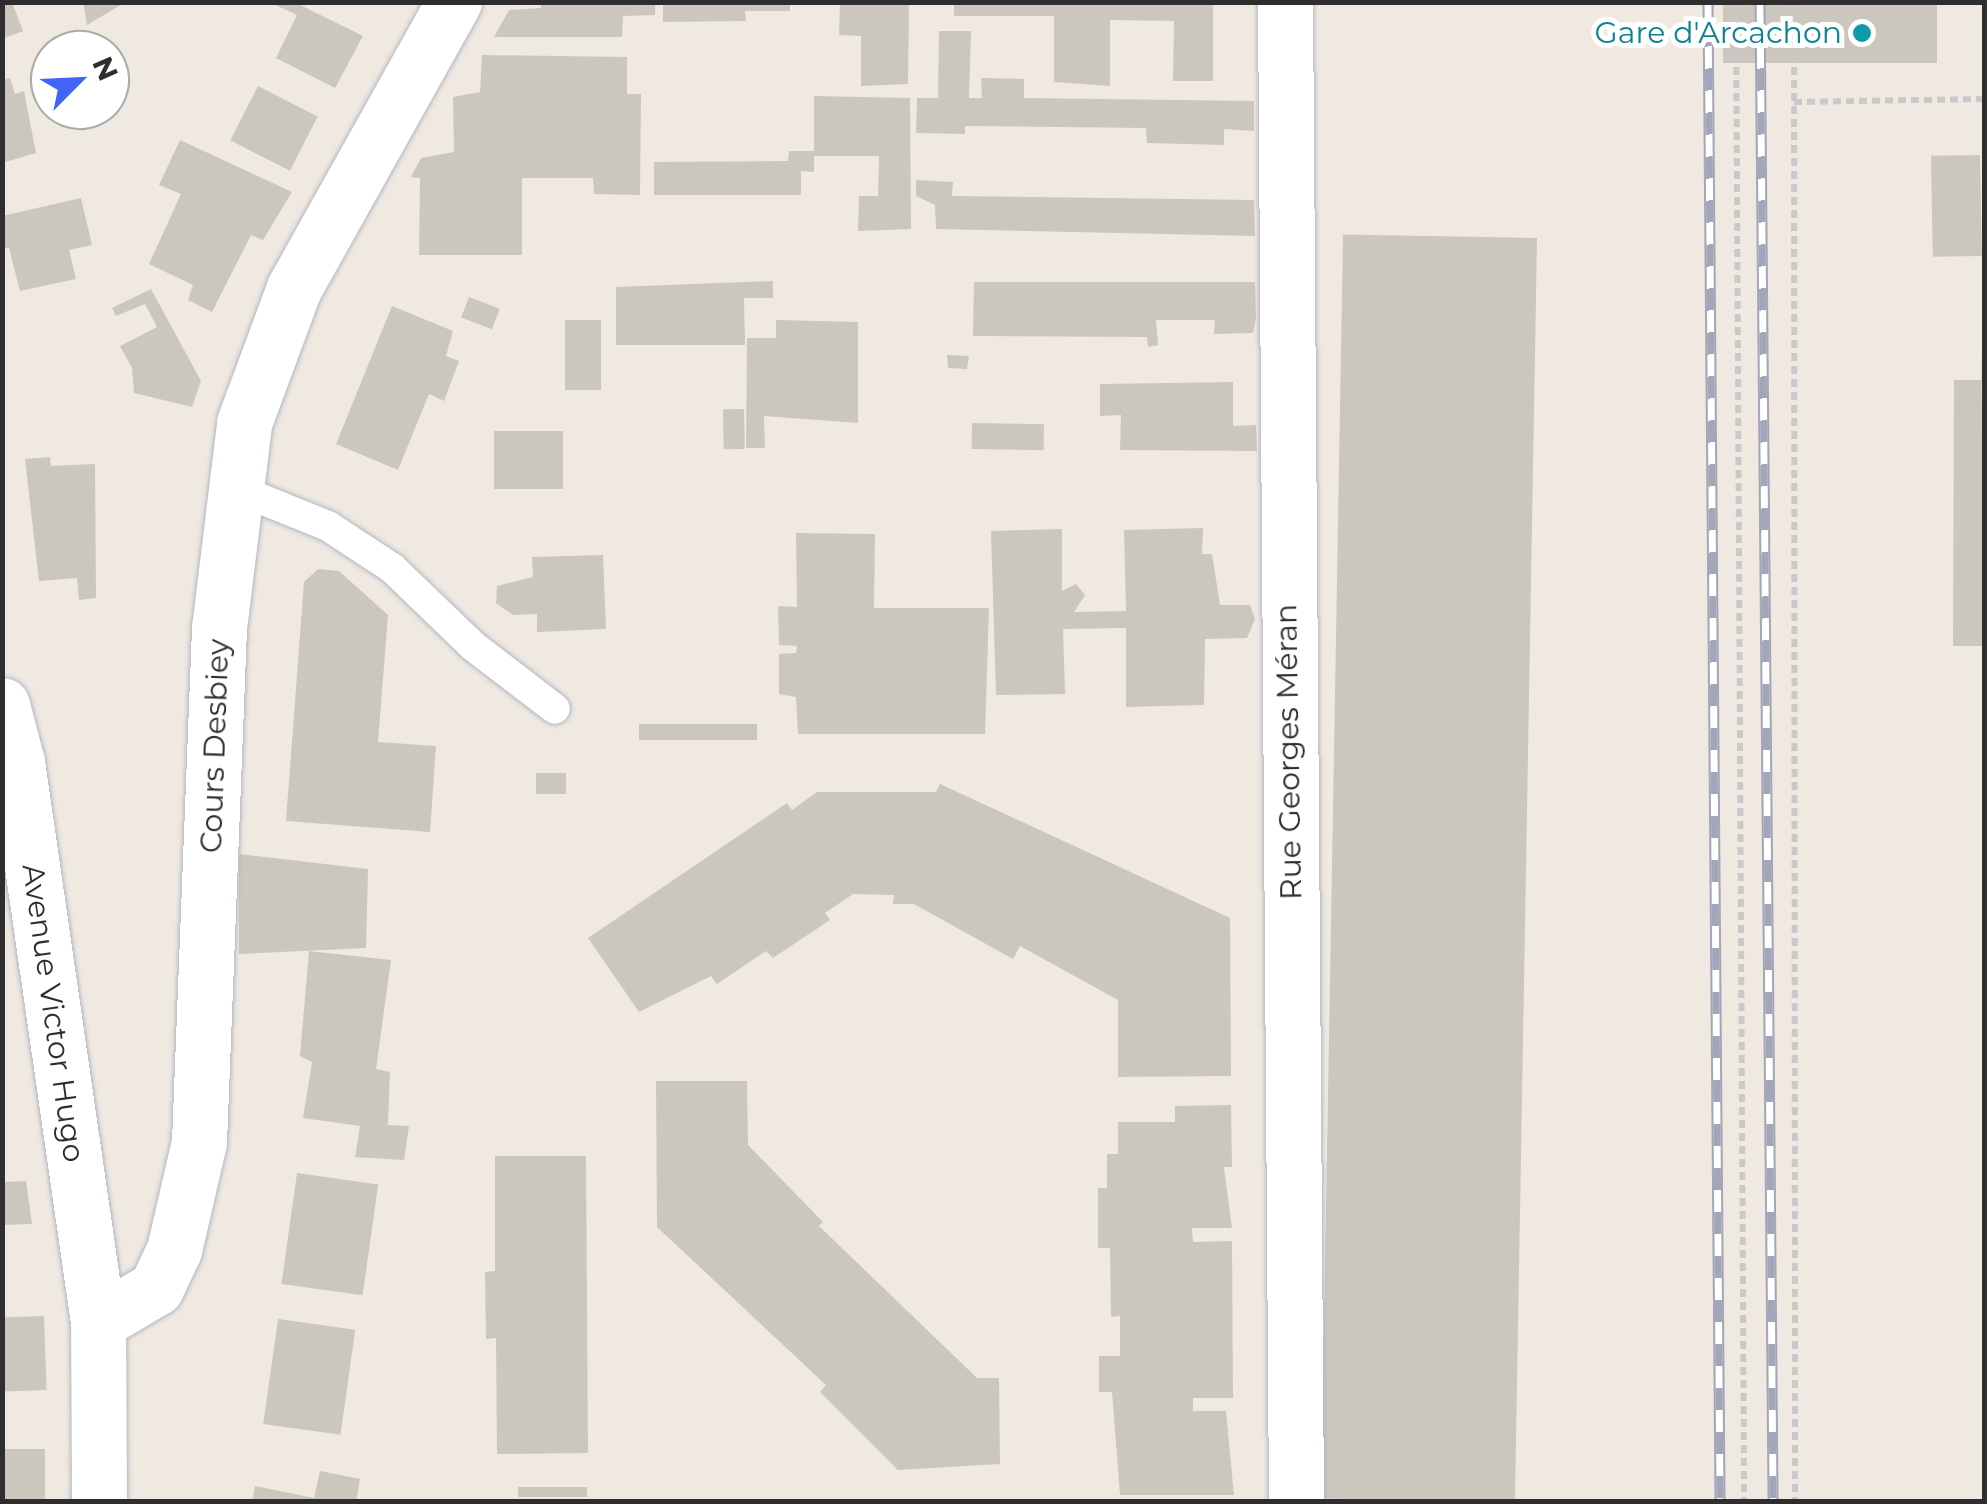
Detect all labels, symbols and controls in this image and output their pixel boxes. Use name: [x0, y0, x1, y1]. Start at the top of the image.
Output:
place label: Gare d'Arcachon: [1595, 15, 1842, 51]
marker: Gare d'Arcachon: [1851, 22, 1873, 44]
north arrow: [30, 30, 130, 130]
text: N: [85, 51, 126, 86]
street label: Rue Georges Méran: [1268, 604, 1310, 900]
street label: Cours Desbiey: [193, 638, 237, 854]
street label: Avenue Victor Hugo: [14, 862, 92, 1164]

